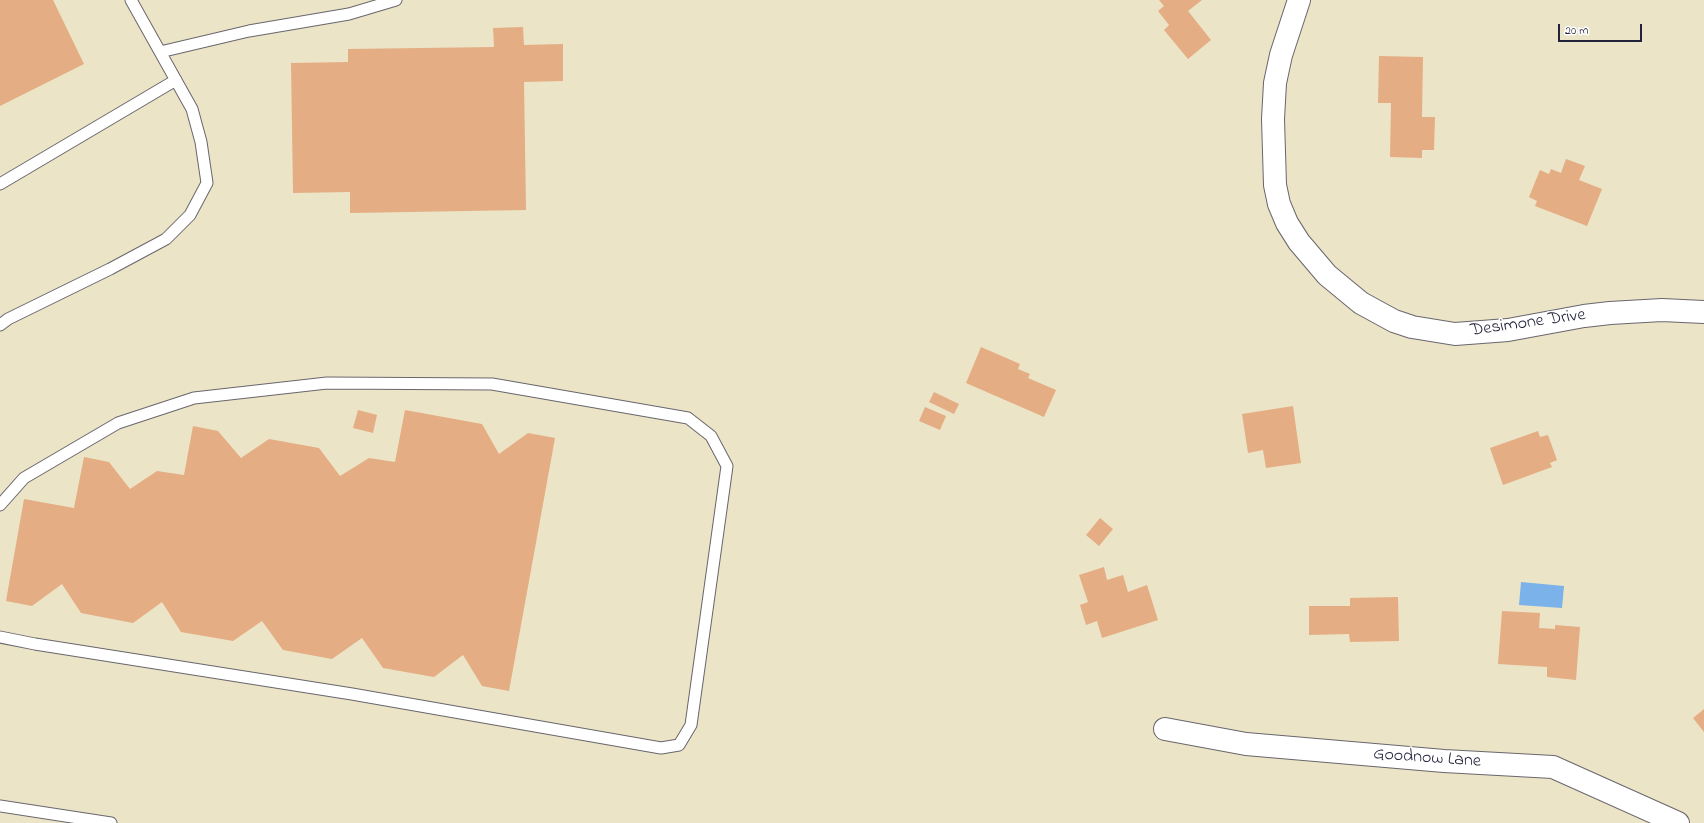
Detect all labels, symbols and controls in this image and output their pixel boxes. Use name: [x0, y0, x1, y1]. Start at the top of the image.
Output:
scale bar: [1560, 16, 1644, 42]
text: 20 m: [1565, 22, 1588, 40]
street label: Desimone Drive: [1469, 305, 1587, 343]
street label: Goodnow Lane: [1372, 744, 1482, 774]

